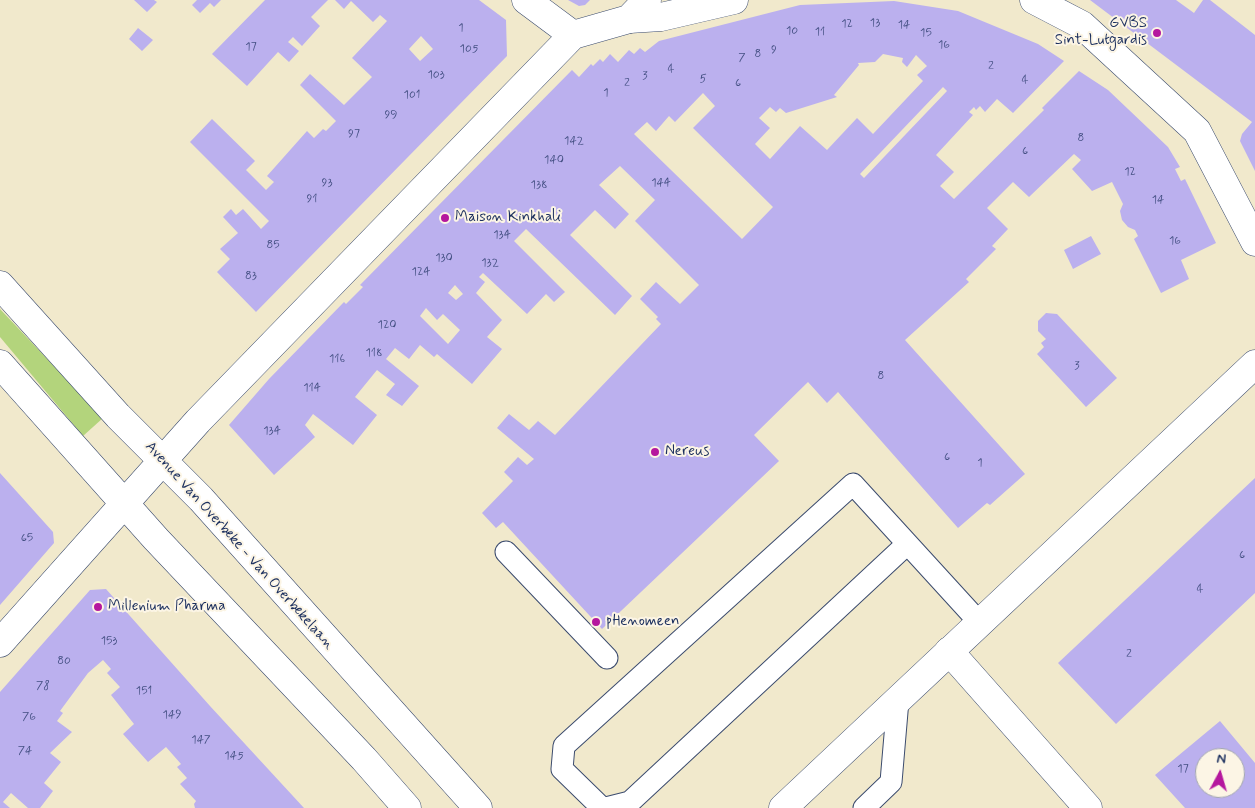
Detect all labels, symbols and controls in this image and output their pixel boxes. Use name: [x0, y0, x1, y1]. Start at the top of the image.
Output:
place label: GVBS Sint-Lutgardis: [1055, 15, 1147, 50]
house number: 13: [870, 16, 880, 30]
house number: 12: [841, 17, 853, 31]
house number: 14: [898, 18, 910, 32]
house number: 1: [458, 21, 464, 35]
house number: 10: [786, 24, 798, 38]
house number: 11: [815, 25, 825, 39]
house number: 15: [920, 26, 932, 40]
marker: GVBS Sint-Lutgardis: [1151, 27, 1163, 39]
house number: 16: [938, 38, 950, 52]
house number: 17: [245, 40, 257, 54]
house number: 105: [460, 42, 478, 56]
house number: 9: [771, 43, 777, 57]
house number: 8: [755, 47, 761, 61]
house number: 7: [738, 51, 746, 65]
house number: 2: [988, 59, 994, 73]
house number: 4: [668, 62, 674, 76]
house number: 103: [427, 68, 445, 82]
house number: 3: [642, 69, 648, 83]
house number: 5: [699, 72, 707, 86]
house number: 4: [1022, 73, 1028, 87]
house number: 2: [624, 76, 630, 90]
house number: 6: [735, 76, 741, 90]
house number: 1: [603, 86, 609, 100]
house number: 101: [404, 88, 420, 102]
house number: 99: [384, 108, 398, 122]
house number: 97: [348, 127, 360, 141]
house number: 8: [1078, 131, 1084, 145]
house number: 142: [564, 134, 584, 148]
house number: 6: [1022, 144, 1028, 158]
house number: 140: [544, 153, 564, 167]
house number: 12: [1124, 165, 1136, 179]
house number: 93: [322, 176, 332, 190]
house number: 144: [651, 176, 671, 190]
house number: 138: [531, 178, 547, 192]
house number: 91: [306, 192, 318, 206]
house number: 14: [1152, 193, 1164, 207]
place label: Maison Kinkhali: [455, 209, 561, 227]
marker: Maison Kinkhali: [439, 212, 451, 224]
house number: 134: [493, 228, 511, 242]
house number: 16: [1169, 234, 1181, 248]
house number: 85: [266, 238, 280, 252]
house number: 130: [435, 251, 453, 265]
house number: 132: [481, 256, 499, 270]
house number: 124: [412, 265, 430, 279]
house number: 83: [245, 269, 257, 283]
house number: 120: [378, 318, 396, 332]
house number: 118: [365, 346, 383, 360]
house number: 116: [329, 352, 345, 366]
house number: 3: [1074, 359, 1080, 373]
house number: 8: [878, 369, 884, 383]
house number: 114: [303, 381, 321, 395]
house number: 134: [263, 424, 281, 438]
street label: Avenue Van Overbeke - Van Overbekelaan: [141, 438, 337, 654]
place label: Nereus: [665, 443, 709, 461]
marker: Nereus: [649, 446, 661, 458]
house number: 6: [944, 450, 950, 464]
house number: 1: [977, 456, 983, 470]
house number: 65: [21, 531, 33, 545]
house number: 6: [1239, 548, 1245, 562]
house number: 4: [1197, 582, 1203, 596]
place label: Millenium Pharma: [108, 598, 225, 616]
marker: Millenium Pharma: [92, 601, 104, 613]
place label: pHenomeen: [606, 613, 679, 631]
marker: pHenomeen: [590, 616, 602, 628]
house number: 153: [101, 634, 117, 648]
house number: 2: [1126, 647, 1132, 661]
house number: 80: [57, 654, 71, 668]
house number: 78: [36, 679, 50, 693]
house number: 151: [136, 684, 152, 698]
house number: 149: [163, 708, 181, 722]
house number: 76: [22, 710, 36, 724]
house number: 147: [191, 733, 211, 747]
house number: 74: [18, 744, 32, 758]
north arrow: [1195, 748, 1245, 798]
house number: 145: [224, 749, 244, 763]
text: N: [1216, 750, 1227, 769]
house number: 17: [1177, 762, 1189, 776]

